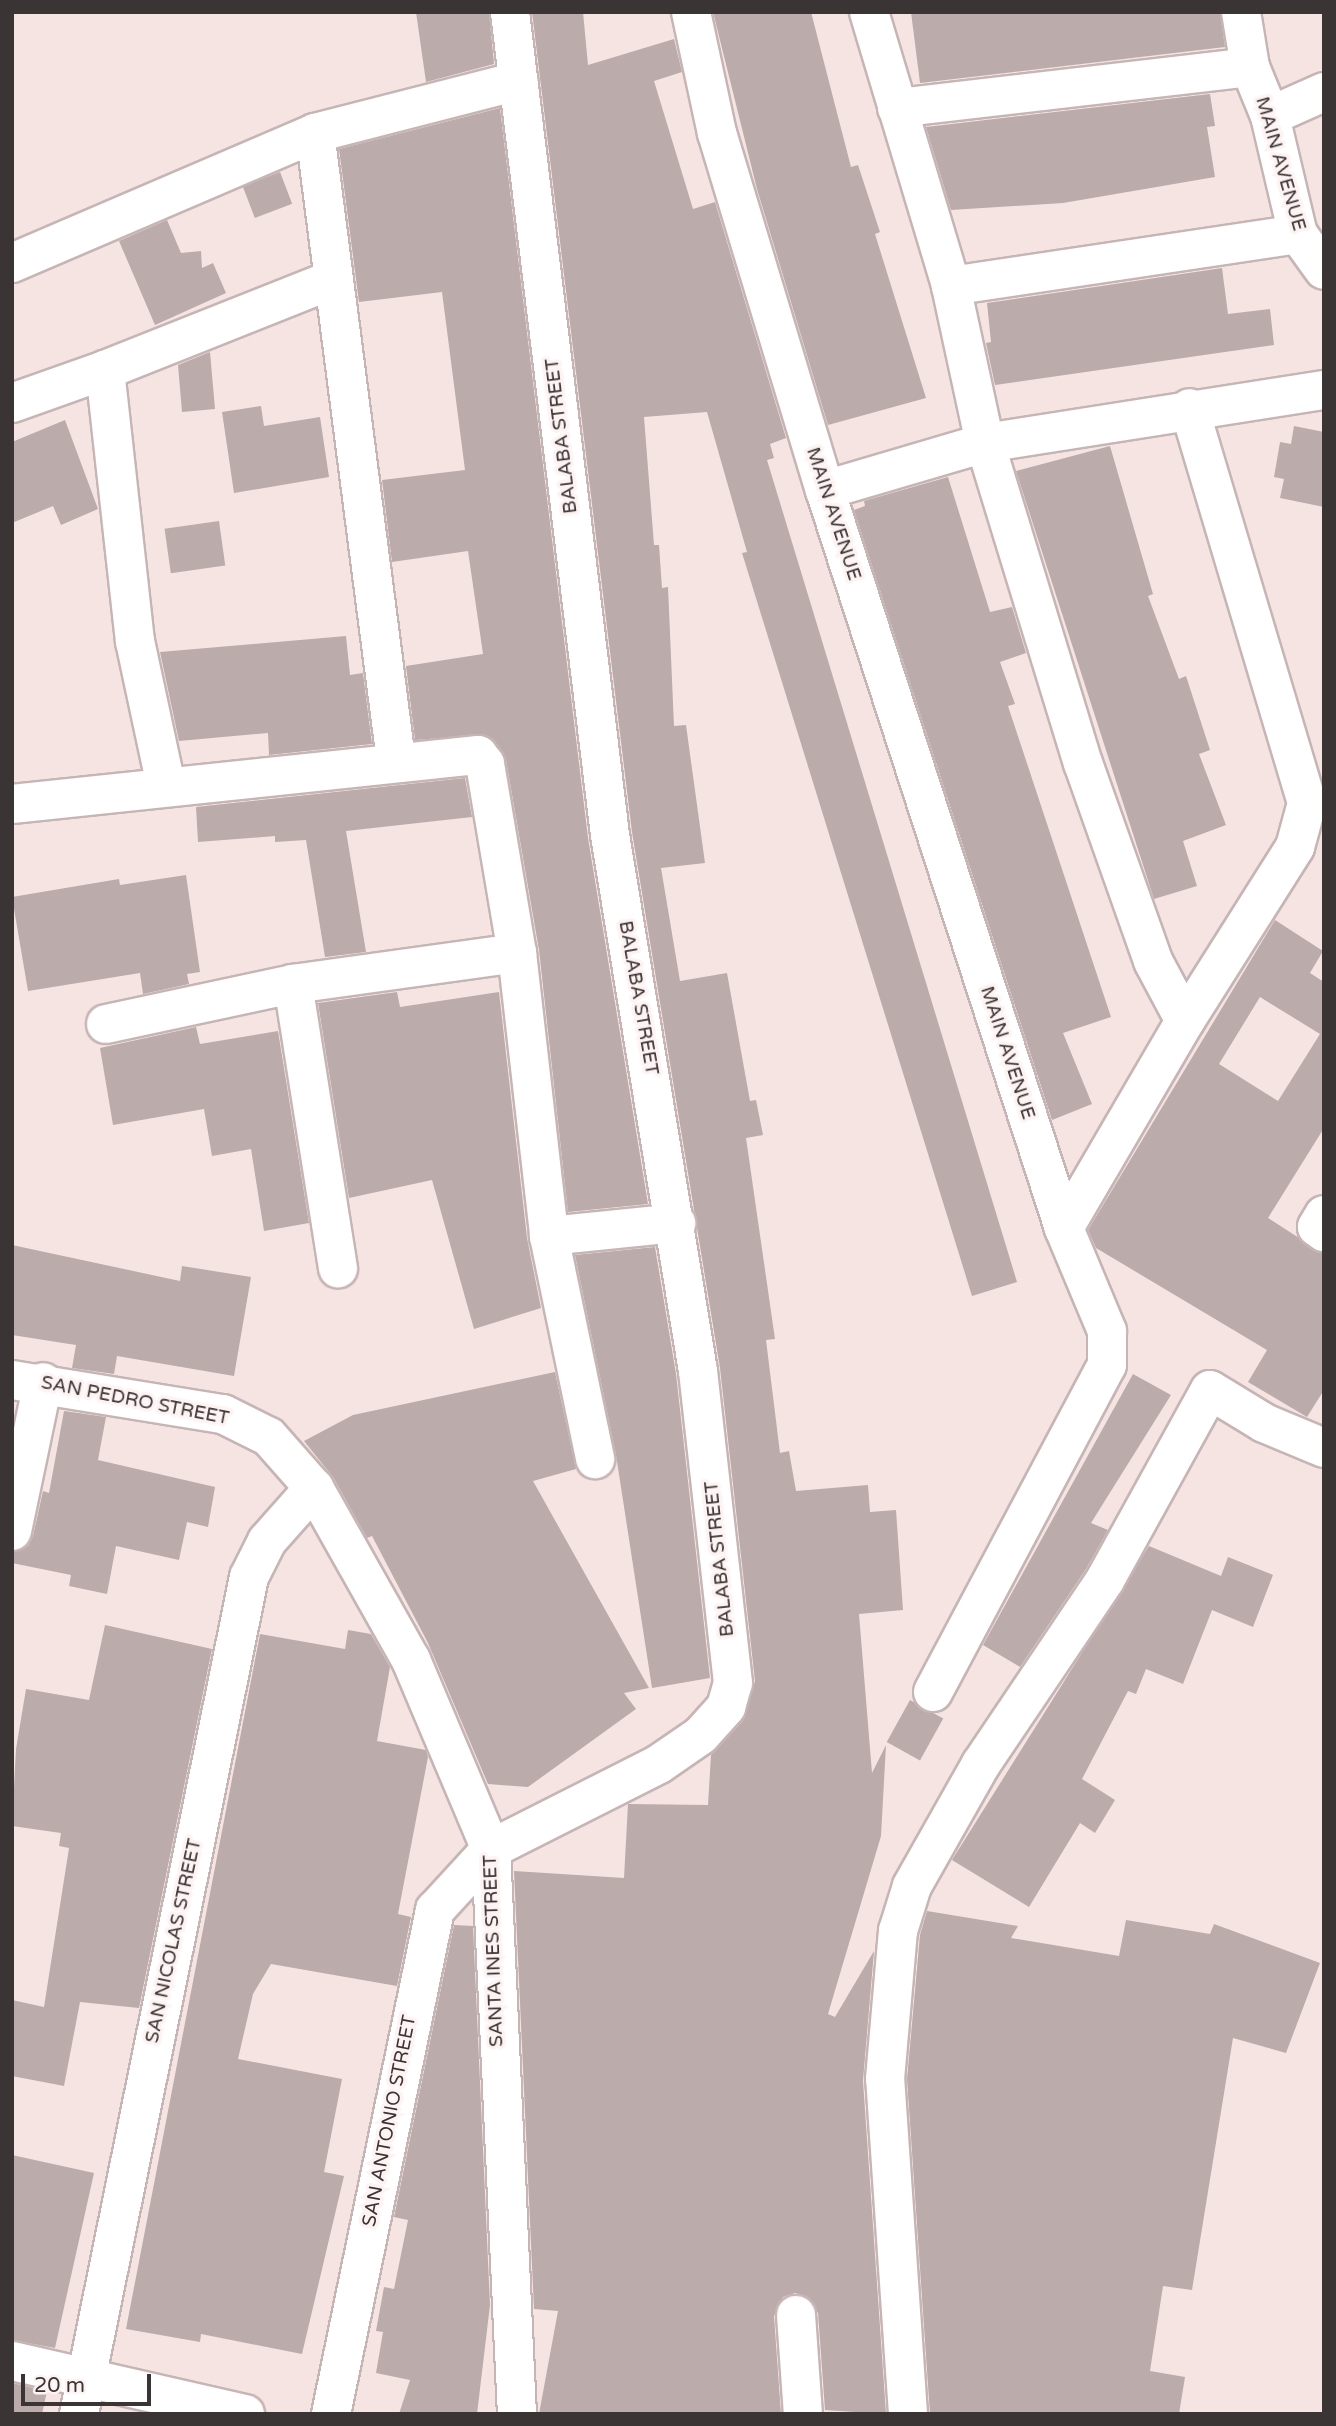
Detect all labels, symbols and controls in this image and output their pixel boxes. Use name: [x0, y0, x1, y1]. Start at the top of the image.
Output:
street label: MAIN AVENUE: [1250, 94, 1310, 234]
street label: BALABA STREET: [541, 357, 583, 515]
street label: MAIN AVENUE: [801, 445, 865, 583]
street label: BALABA STREET: [613, 919, 663, 1077]
street label: MAIN AVENUE: [975, 984, 1039, 1122]
street label: SAN PEDRO STREET: [39, 1372, 231, 1430]
street label: BALABA STREET: [700, 1480, 740, 1638]
street label: SAN NICOLAS STREET: [141, 1837, 207, 2045]
street label: SANTA INES STREET: [479, 1855, 509, 2047]
street label: SAN ANTONIO STREET: [358, 2013, 422, 2229]
scale bar: [24, 2360, 154, 2404]
text: 20 m: [34, 2373, 85, 2398]

